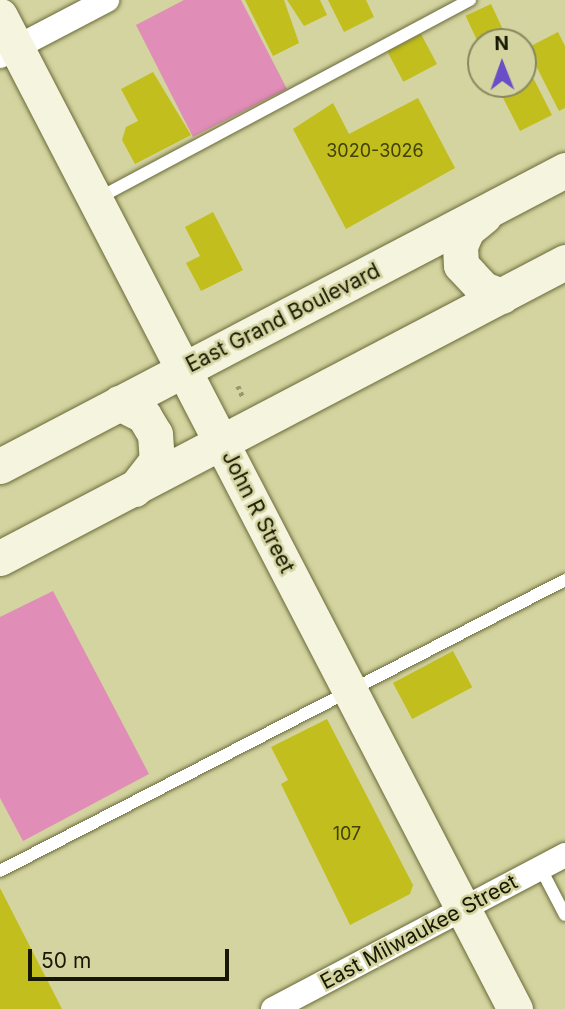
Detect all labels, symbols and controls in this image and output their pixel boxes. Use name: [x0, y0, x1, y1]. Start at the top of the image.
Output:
north arrow: [467, 28, 537, 98]
text: N: [494, 32, 509, 55]
house number: 3020-3026: [326, 140, 424, 162]
street label: East Grand Boulevard: [182, 258, 384, 378]
street label: John R Street: [216, 447, 300, 577]
house number: 107: [333, 823, 361, 845]
street label: East Milwaukee Street: [316, 869, 522, 995]
scale bar: [32, 936, 233, 980]
text: 50 m: [41, 948, 91, 973]

